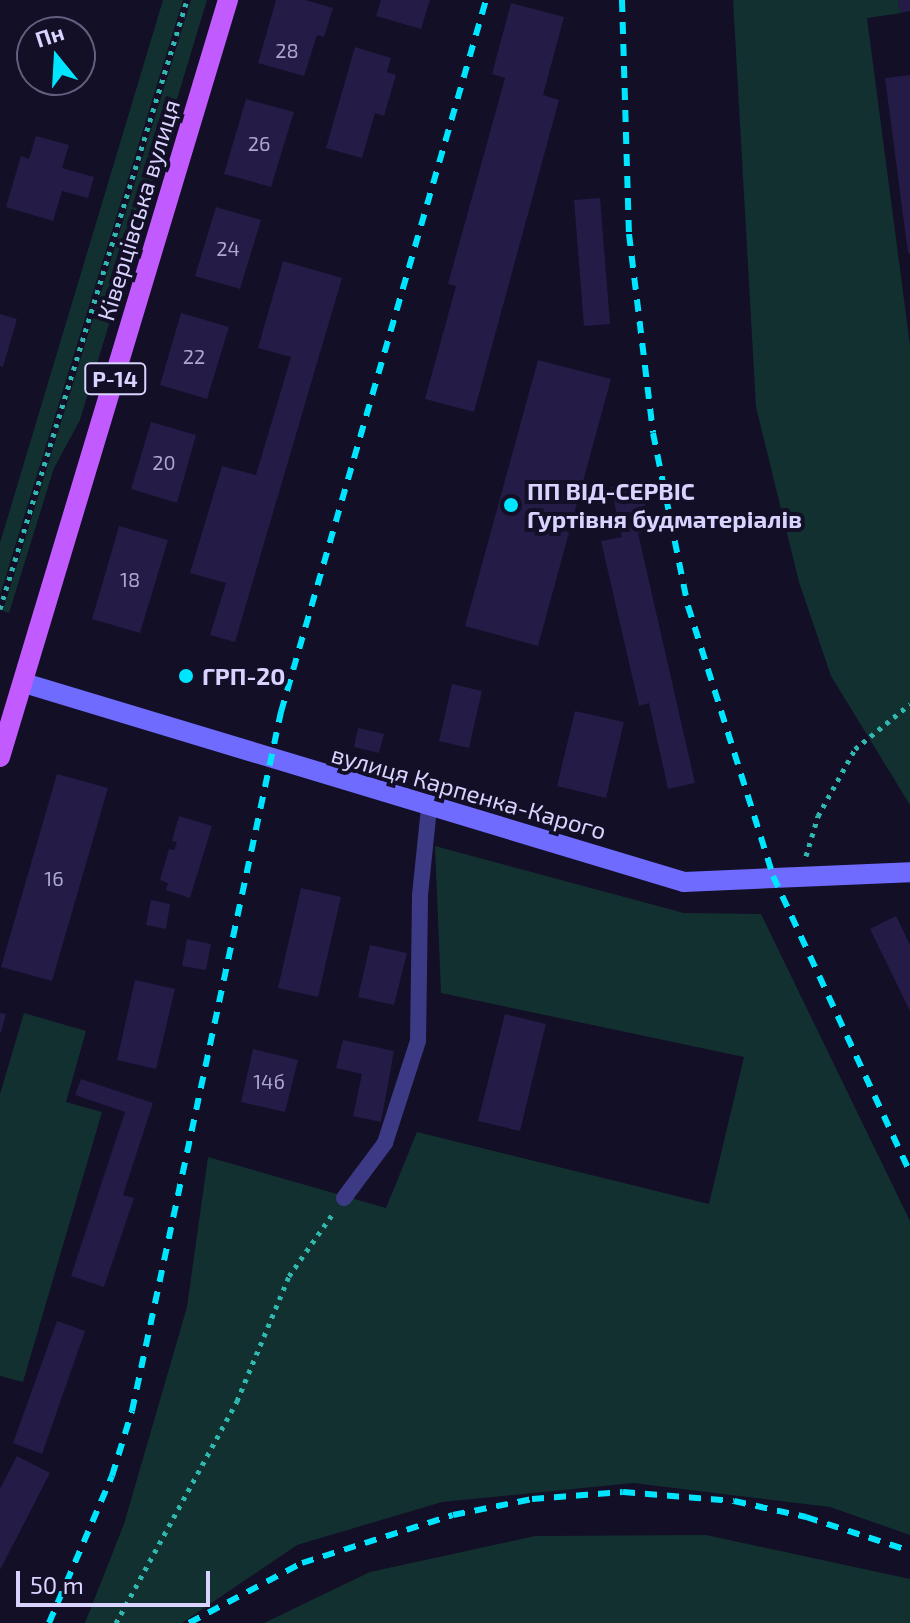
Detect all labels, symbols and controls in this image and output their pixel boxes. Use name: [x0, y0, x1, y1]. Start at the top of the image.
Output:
north arrow: [16, 16, 96, 96]
text: Пн: [32, 18, 67, 52]
house number: 28: [275, 38, 299, 62]
street label: Ківерцівська вулиця: [91, 96, 185, 324]
house number: 26: [248, 131, 270, 155]
house number: 24: [216, 236, 240, 260]
house number: 22: [183, 344, 205, 368]
road number: Р-14: [83, 361, 147, 397]
house number: 20: [152, 450, 176, 474]
place label: ПП ВІД-СЕРВІС Гуртівня будматеріалів: [527, 477, 802, 533]
marker: ПП ВІД-СЕРВІС Гуртівня будматеріалів: [502, 496, 520, 514]
house number: 18: [120, 567, 140, 591]
place label: ГРП-20: [202, 662, 285, 690]
marker: ГРП-20: [177, 667, 195, 685]
street label: вулиця Карпенка-Карого: [328, 739, 610, 845]
house number: 16: [44, 866, 64, 890]
house number: 14б: [253, 1069, 285, 1093]
scale bar: [20, 1555, 214, 1605]
text: 50 m: [30, 1570, 84, 1599]

